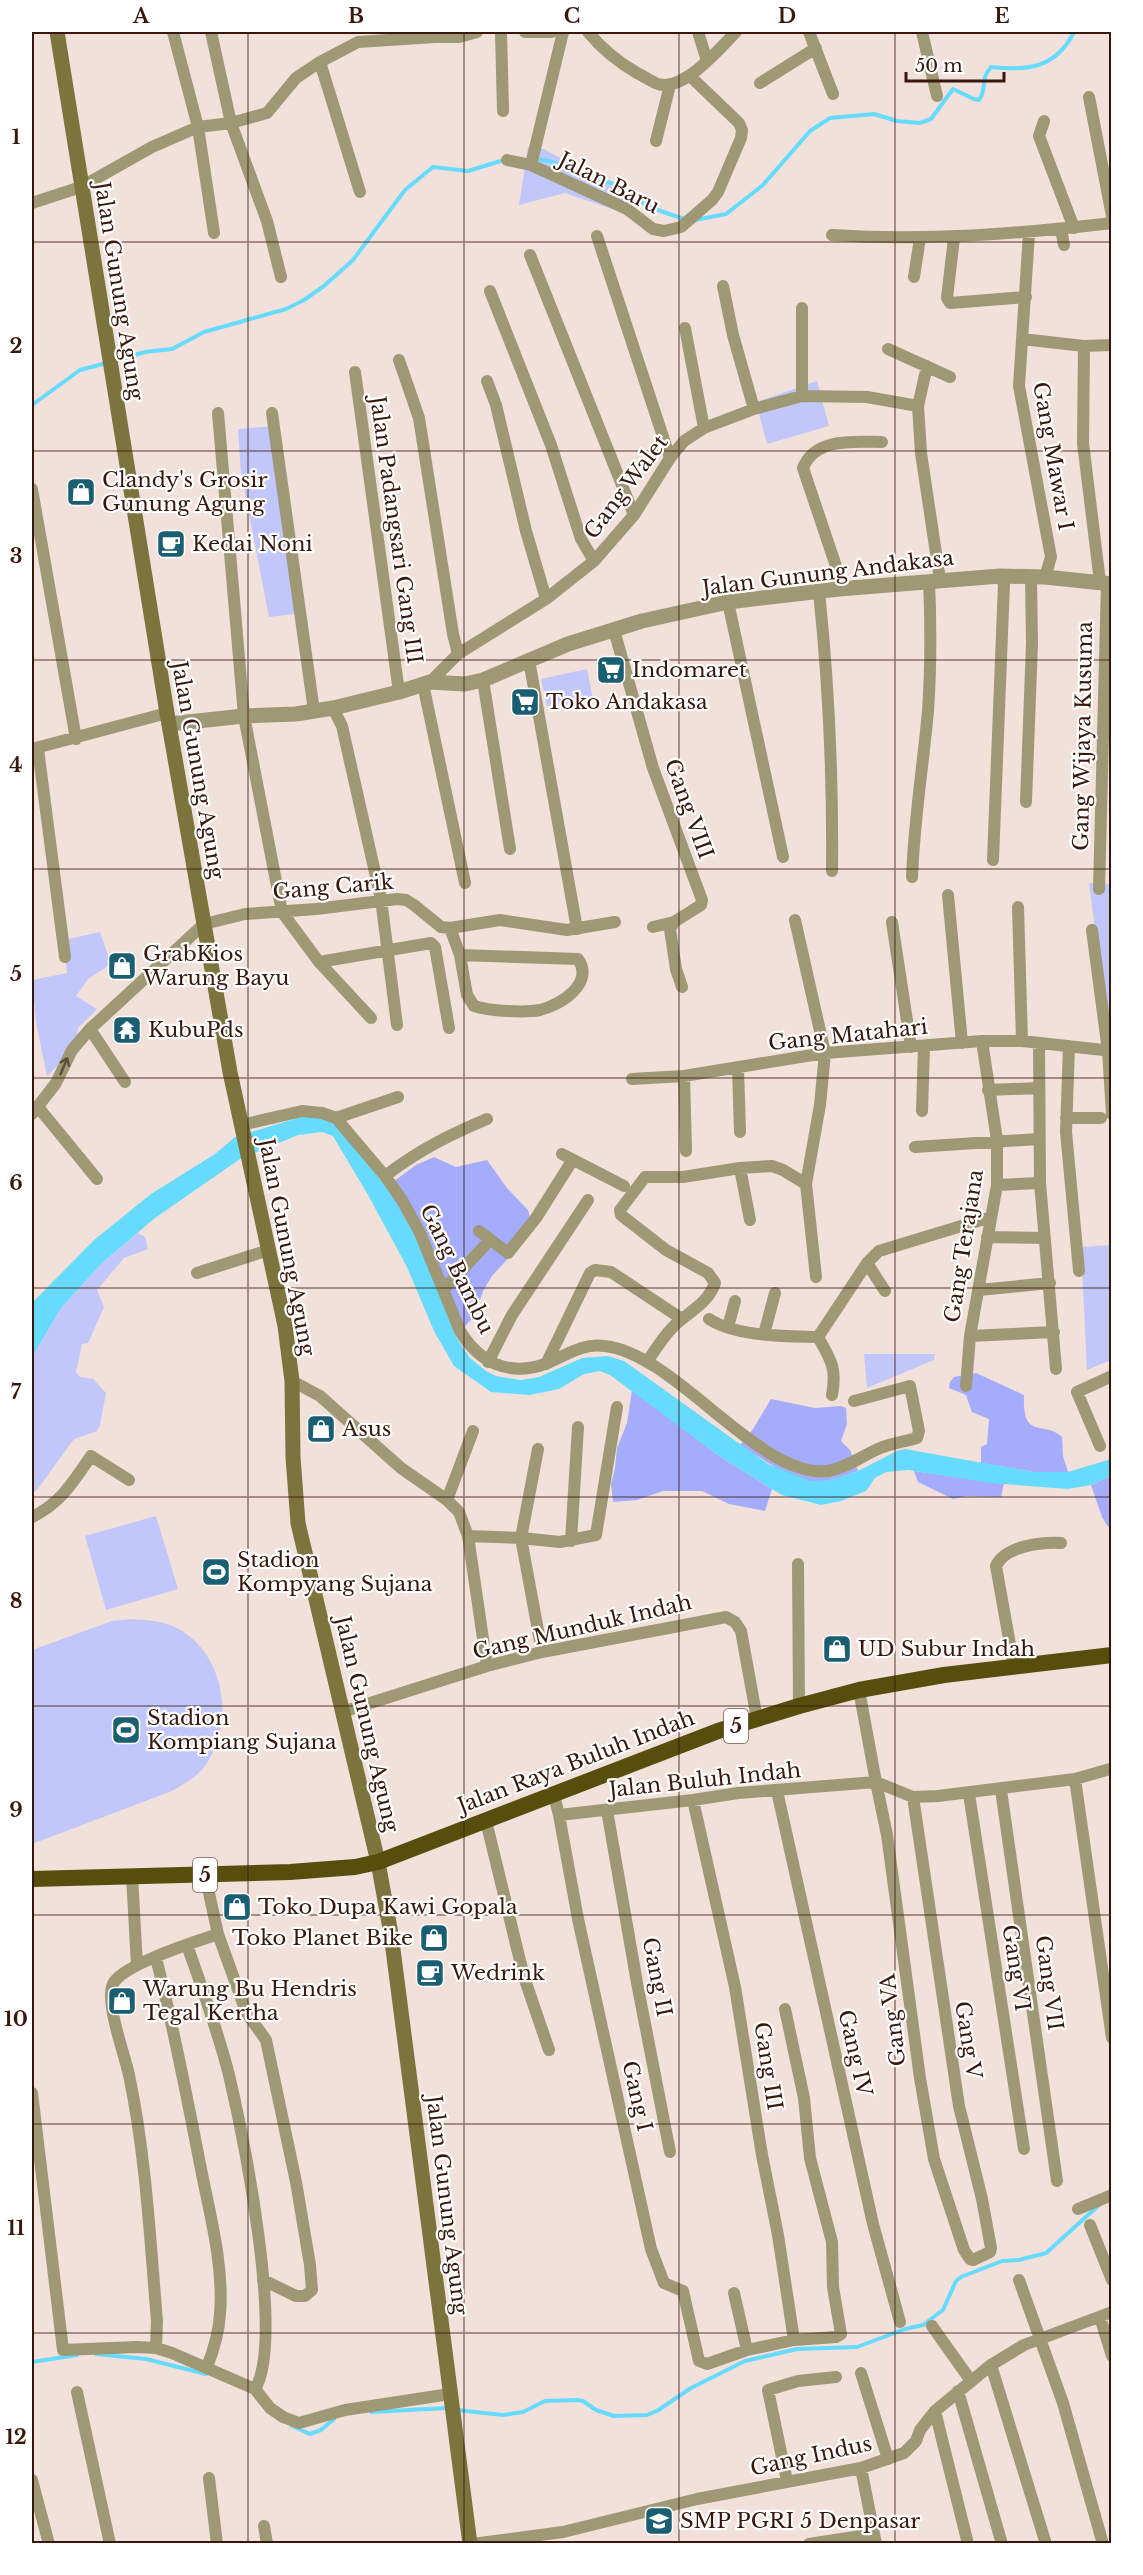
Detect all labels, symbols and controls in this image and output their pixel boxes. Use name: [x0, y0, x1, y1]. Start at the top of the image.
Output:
text: A: [132, 4, 150, 28]
text: B: [348, 4, 364, 28]
text: C: [564, 4, 580, 28]
text: D: [778, 4, 796, 28]
text: E: [994, 4, 1010, 28]
scale bar: [906, 45, 1004, 83]
text: 50 m: [915, 55, 963, 77]
text: 1: [12, 125, 21, 149]
street label: Jalan Baru: [551, 145, 664, 220]
street label: Jalan Gunung Agung: [88, 177, 149, 403]
text: 2: [9, 334, 23, 358]
street label: Gang Mawar I: [1027, 380, 1079, 532]
street label: Jalan Padangsari Gang III: [364, 391, 428, 666]
street label: Gang Walet: [579, 430, 673, 544]
place label: Clandy's Grosir Gunung Agung: [102, 467, 268, 517]
shop icon: Clandy's Grosir Gunung Agung: [65, 476, 97, 508]
cafe icon: Kedai Noni: [155, 528, 187, 560]
place label: Kedai Noni: [192, 531, 313, 557]
text: 3: [10, 544, 22, 568]
street label: Jalan Gunung Andakasa: [698, 545, 956, 602]
street label: Gang Wijaya Kusuma: [1068, 621, 1098, 851]
supermarket icon: Indomaret: [595, 654, 627, 686]
street label: Jalan Gunung Agung: [165, 656, 230, 881]
place label: Indomaret: [632, 657, 747, 683]
supermarket icon: Toko Andakasa: [509, 686, 541, 718]
place label: Toko Andakasa: [546, 689, 708, 715]
text: 4: [9, 753, 23, 777]
street label: Gang VIII: [659, 755, 719, 863]
street label: Gang Carik: [271, 869, 395, 905]
place label: GrabKios Warung Bayu: [142, 941, 289, 991]
shop icon: GrabKios Warung Bayu: [106, 950, 138, 982]
text: 5: [10, 962, 22, 986]
temple icon: KubuPds: [111, 1014, 143, 1046]
street label: Gang Matahari: [767, 1014, 929, 1056]
place label: KubuPds: [148, 1017, 244, 1043]
one-way arrow: [59, 1058, 70, 1076]
street label: Jalan Gunung Agung: [253, 1133, 321, 1358]
street label: Gang Terajana: [939, 1167, 989, 1324]
text: 6: [9, 1171, 23, 1195]
street label: Gang Bambu: [414, 1200, 500, 1338]
text: 7: [11, 1380, 22, 1404]
shop icon: Asus: [305, 1413, 337, 1445]
place label: Asus: [341, 1416, 391, 1442]
place label: Stadion Kompyang Sujana: [237, 1547, 433, 1597]
sports icon: Stadion Kompyang Sujana: [200, 1556, 232, 1588]
text: 8: [10, 1589, 22, 1613]
street label: Gang Munduk Indah: [470, 1589, 694, 1665]
street label: Jalan Gunung Agung: [329, 1610, 405, 1835]
shop icon: UD Subur Indah: [821, 1633, 853, 1665]
place label: UD Subur Indah: [858, 1636, 1035, 1662]
place label: Stadion Kompiang Sujana: [147, 1705, 337, 1755]
street label: Jalan Raya Buluh Indah: [451, 1705, 698, 1820]
road number: 5: [724, 1709, 748, 1743]
sports icon: Stadion Kompiang Sujana: [110, 1714, 142, 1746]
street label: Jalan Buluh Indah: [605, 1757, 802, 1803]
text: 9: [9, 1798, 23, 1822]
road number: 5: [193, 1858, 217, 1892]
shop icon: Toko Dupa Kawi Gopala: [221, 1891, 253, 1923]
place label: Toko Dupa Kawi Gopala: [258, 1894, 518, 1920]
shop icon: Toko Planet Bike: [418, 1922, 450, 1954]
street label: Gang VI: [996, 1923, 1036, 2013]
place label: Toko Planet Bike: [232, 1925, 413, 1951]
street label: Gang VII: [1029, 1934, 1069, 2032]
street label: Gang II: [637, 1935, 677, 2019]
cafe icon: Wedrink: [414, 1957, 446, 1989]
place label: Wedrink: [450, 1960, 545, 1986]
street label: Gang VA: [874, 1972, 912, 2068]
place label: Warung Bu Hendris Tegal Kertha: [142, 1976, 357, 2026]
shop icon: Warung Bu Hendris Tegal Kertha: [106, 1985, 138, 2017]
street label: Gang V: [949, 1999, 987, 2081]
text: 10: [4, 2007, 28, 2031]
street label: Gang IV: [832, 2007, 878, 2099]
street label: Gang III: [748, 2020, 788, 2112]
street label: Gang I: [616, 2058, 658, 2134]
street label: Jalan Gunung Agung: [420, 2091, 473, 2317]
text: 11: [7, 2216, 25, 2240]
text: 12: [5, 2425, 27, 2449]
street label: Gang Indus: [748, 2430, 874, 2482]
school or university icon: SMP PGRI 5 Denpasar: [643, 2505, 675, 2537]
place label: SMP PGRI 5 Denpasar: [680, 2508, 920, 2534]

